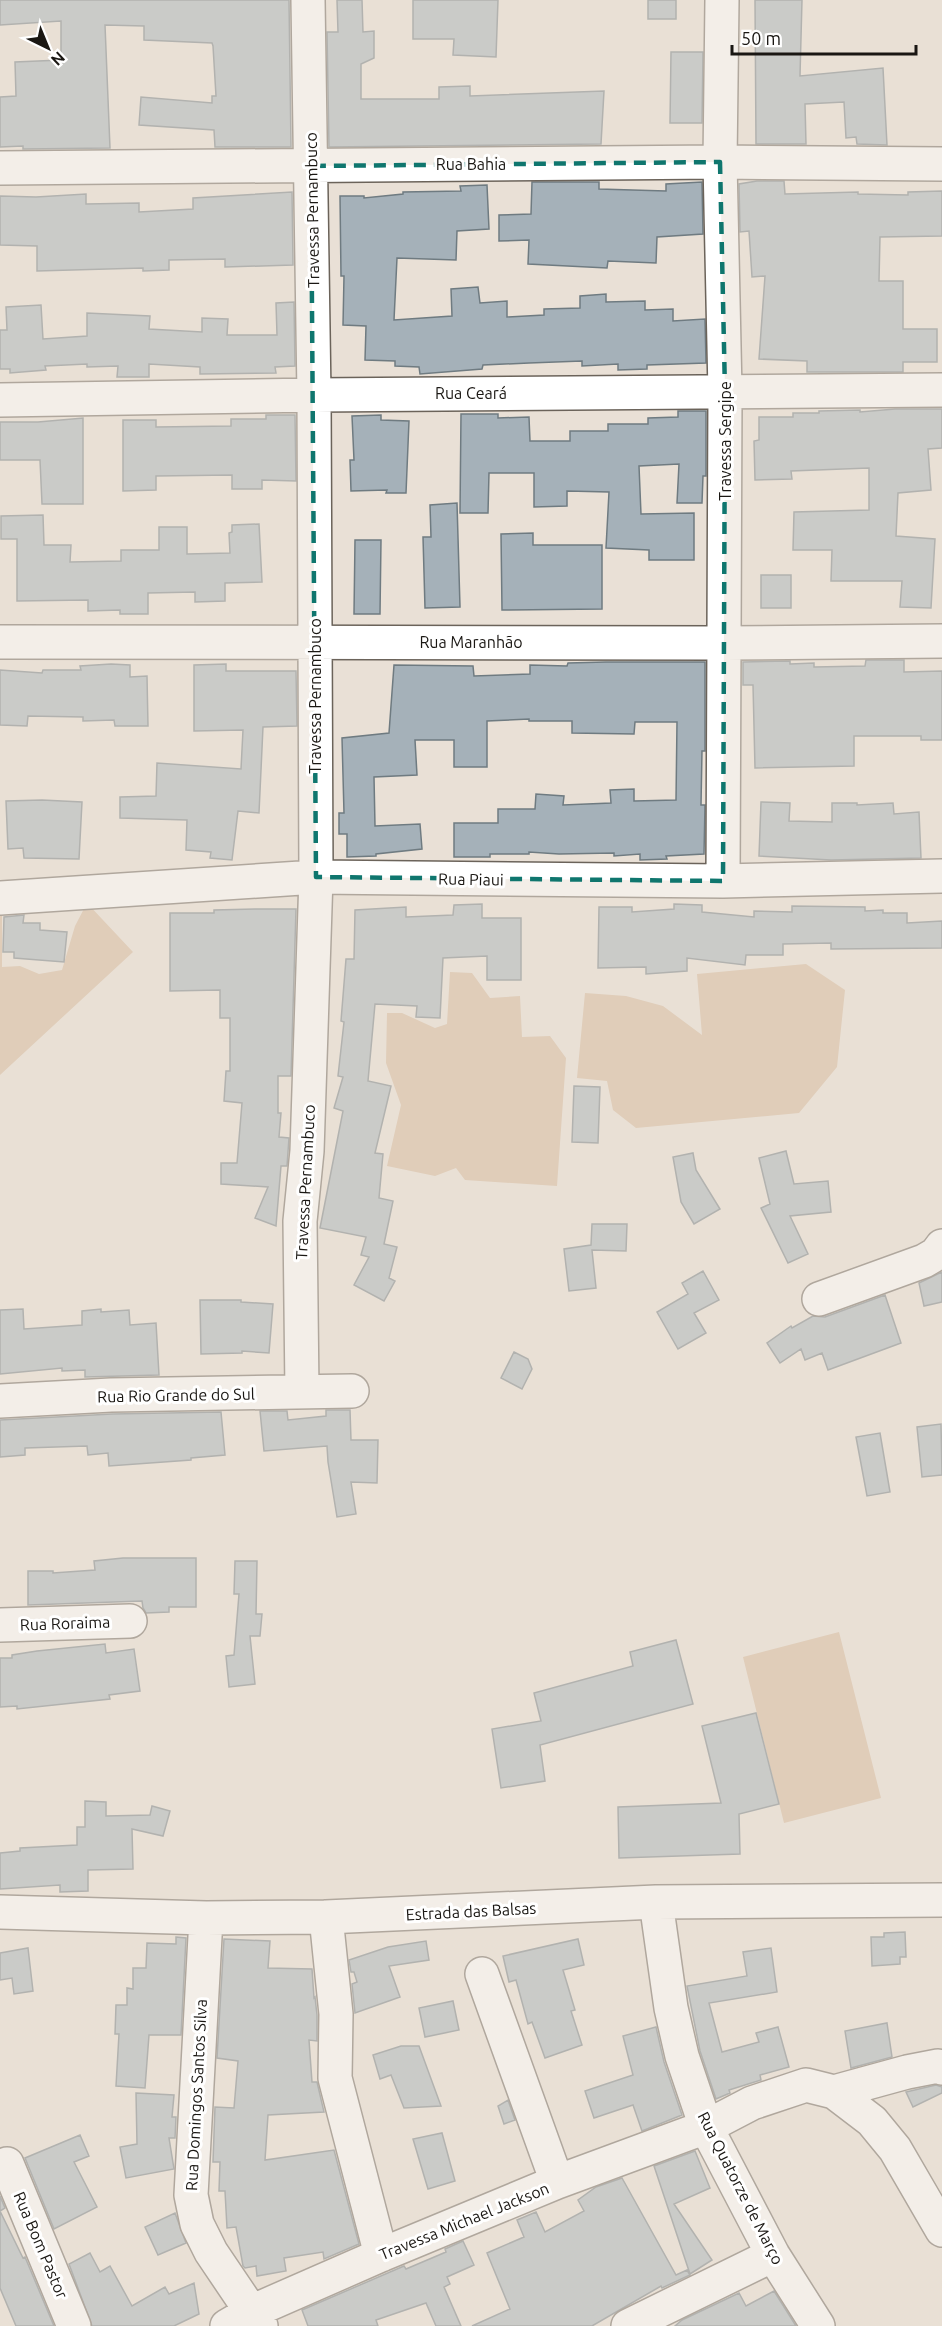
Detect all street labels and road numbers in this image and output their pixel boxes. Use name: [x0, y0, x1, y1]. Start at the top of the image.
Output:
street label: Travessa Pernambuco: [302, 132, 322, 288]
street label: Rua Bahia: [436, 155, 506, 173]
street label: Travessa Sergipe: [716, 381, 734, 501]
street label: Rua Ceará: [435, 384, 507, 402]
street label: Travessa Pernambuco: [306, 618, 324, 774]
street label: Rua Maranhão: [419, 633, 523, 651]
street label: Rua Piaui: [438, 869, 504, 889]
street label: Travessa Pernambuco: [292, 1104, 318, 1260]
street label: Rua Rio Grande do Sul: [97, 1385, 255, 1405]
street label: Rua Roraima: [19, 1612, 111, 1634]
street label: Estrada das Balsas: [405, 1899, 537, 1923]
street label: Rua Domingos Santos Silva: [182, 1999, 210, 2191]
street label: Rua Quatorze de Março: [695, 2109, 787, 2267]
street label: Travessa Michael Jackson: [377, 2179, 551, 2263]
street label: Rua Bom Pastor: [10, 2189, 72, 2301]

